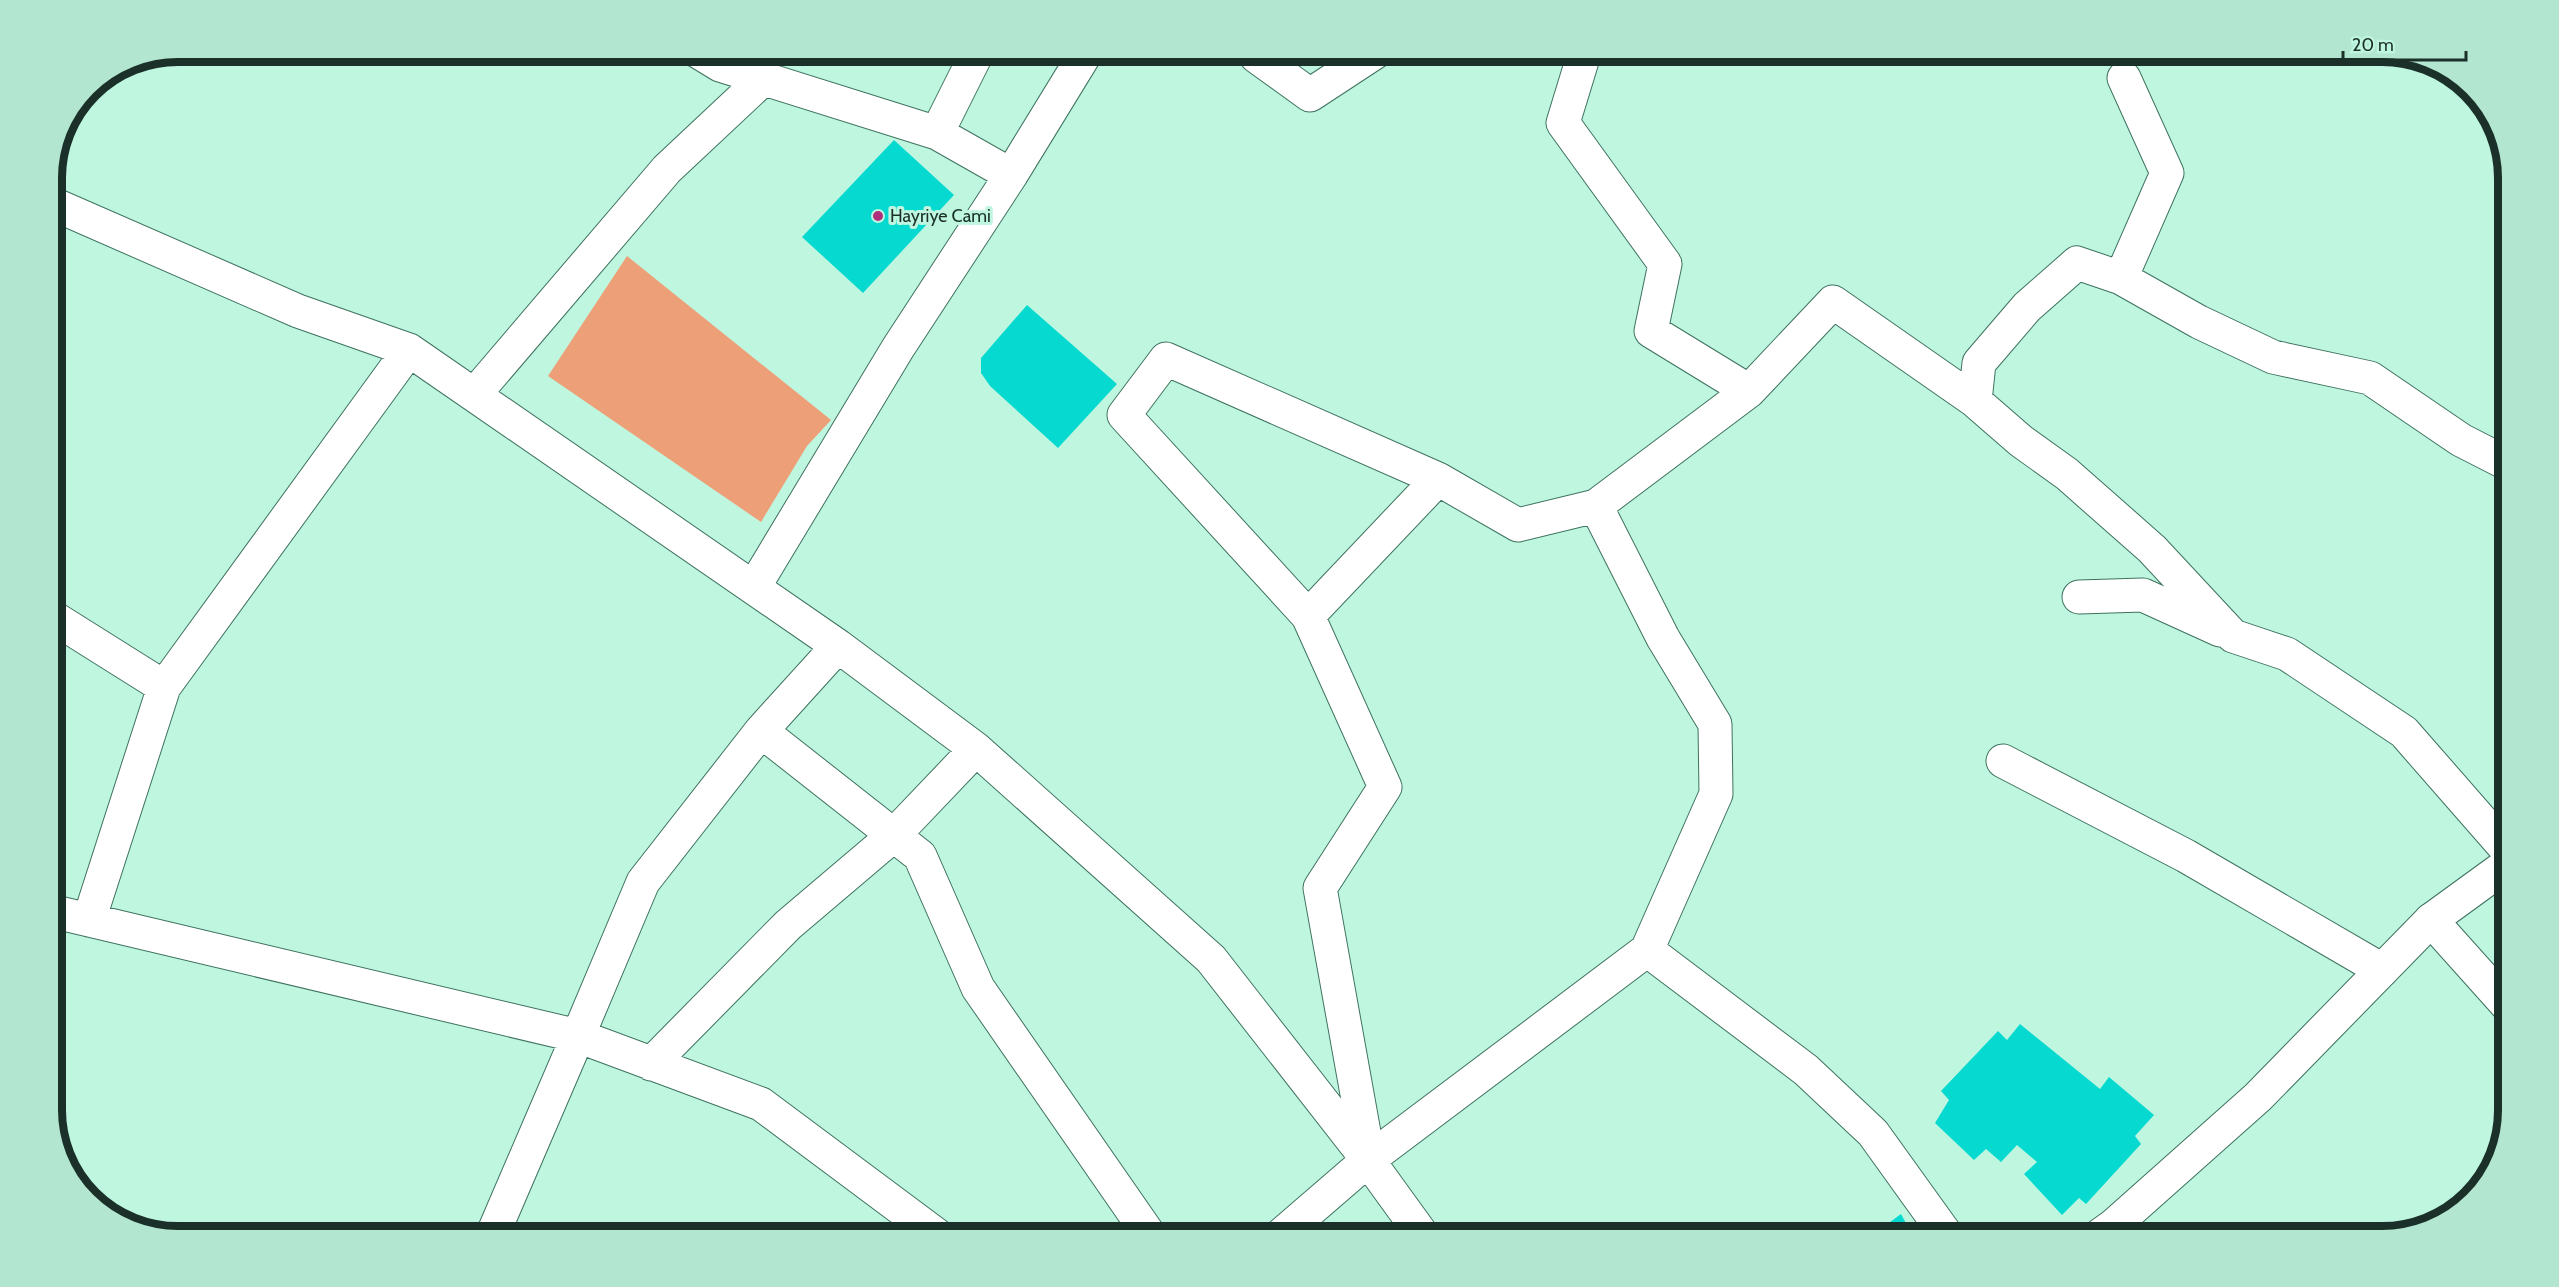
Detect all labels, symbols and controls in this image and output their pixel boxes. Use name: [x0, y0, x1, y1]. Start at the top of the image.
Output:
scale bar: [2343, 24, 2466, 62]
text: 20 m: [2352, 34, 2394, 56]
place label: Hayriye Cami: [890, 205, 991, 227]
marker: Hayriye Cami: [871, 209, 885, 223]

